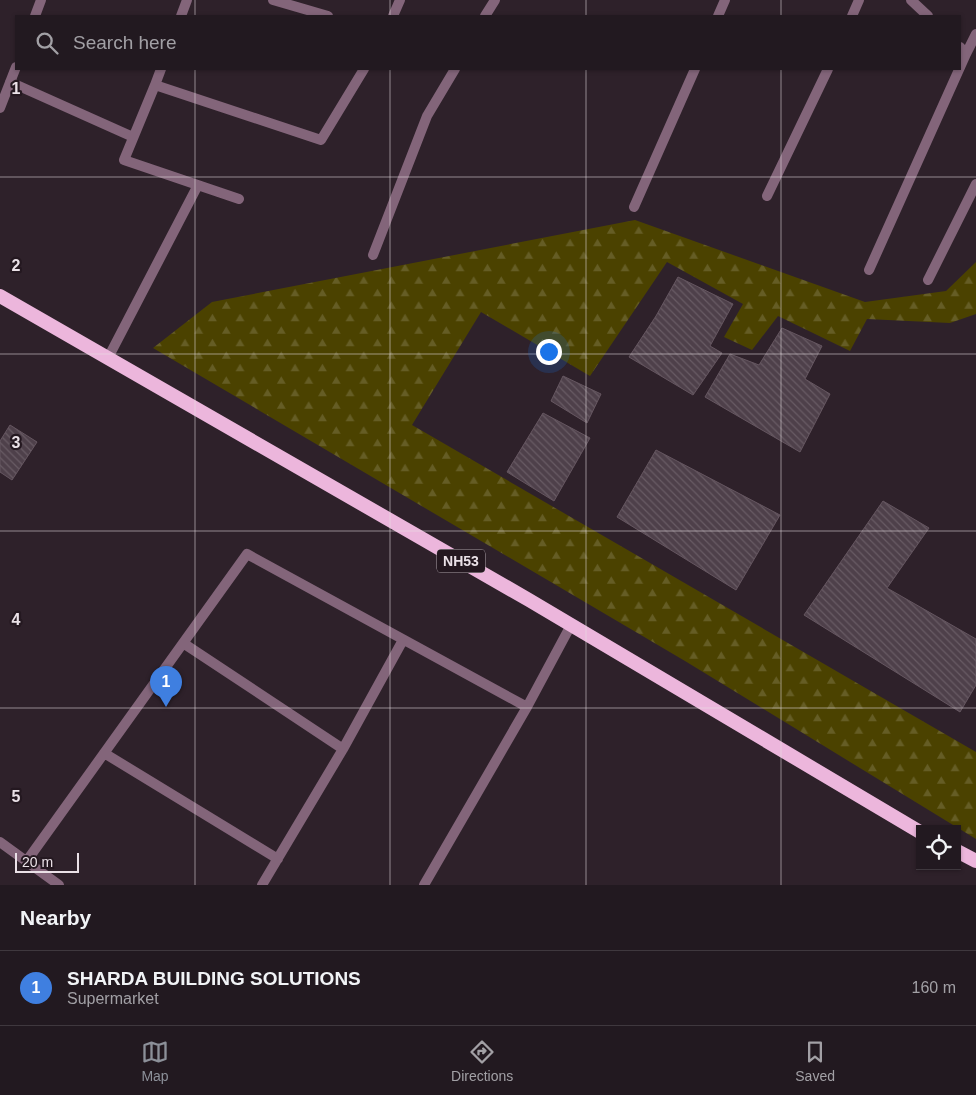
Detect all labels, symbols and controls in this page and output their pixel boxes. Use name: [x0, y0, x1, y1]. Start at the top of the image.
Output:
search box: [15, 15, 961, 70]
icon: search: [33, 29, 61, 57]
text: Search here: [73, 32, 177, 53]
text: 1: [12, 80, 21, 97]
text: 2: [12, 257, 21, 274]
your location: [536, 339, 562, 365]
text: 3: [12, 434, 21, 451]
road number: NH53: [437, 550, 485, 572]
text: 4: [12, 611, 21, 628]
pin: 1: [150, 666, 182, 707]
text: 5: [12, 788, 21, 805]
map controls: [916, 825, 961, 870]
button: locate: [916, 825, 961, 870]
scale bar: [15, 850, 79, 873]
text: 20 m: [22, 854, 53, 870]
text: Nearby: [20, 906, 91, 929]
text: SHARDA BUILDING SOLUTIONS: [67, 968, 361, 989]
text: 1: [32, 979, 40, 996]
text: 160 m: [912, 979, 956, 996]
text: Supermarket: [67, 990, 159, 1007]
tab: Map: [141, 1038, 169, 1084]
tab: Directions: [451, 1038, 513, 1084]
tab: Saved: [795, 1038, 835, 1084]

